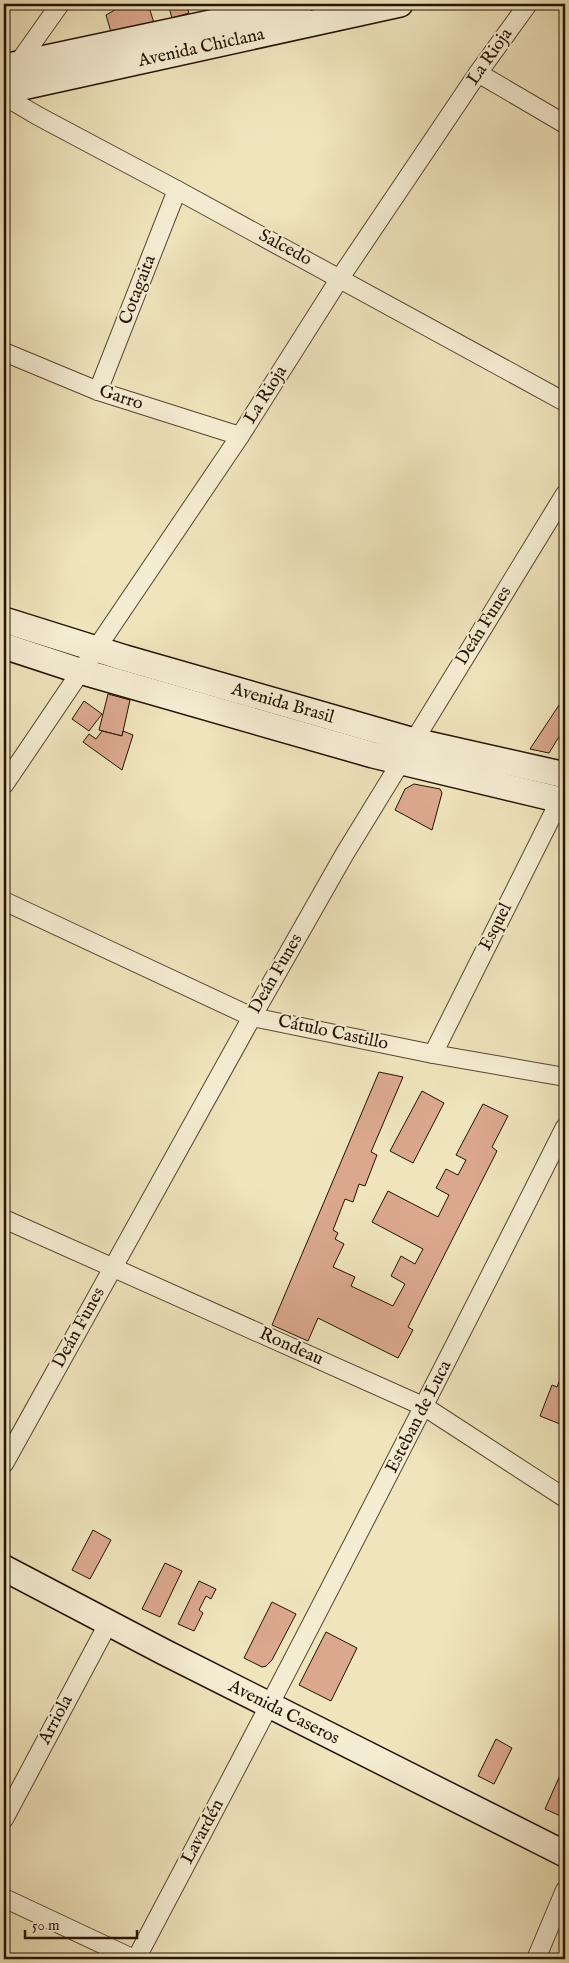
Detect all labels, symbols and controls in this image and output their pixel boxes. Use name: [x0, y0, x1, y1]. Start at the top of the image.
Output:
street label: Avenida Chiclana: [135, 23, 267, 73]
street label: La Rioja: [462, 24, 518, 90]
street label: Salcedo: [254, 224, 316, 272]
street label: Cotagaita: [114, 252, 162, 328]
street label: La Rioja: [239, 361, 293, 428]
street label: Garro: [96, 380, 146, 416]
street label: Deán Funes: [451, 582, 517, 670]
street label: Avenida Brasil: [228, 677, 337, 729]
street label: Esquel: [474, 899, 518, 955]
street label: Deán Funes: [244, 930, 308, 1018]
street label: Cátulo Castillo: [276, 1010, 390, 1056]
street label: Deán Funes: [47, 1284, 111, 1372]
street label: Rondeau: [255, 1323, 327, 1371]
street label: Esteban de Luca: [381, 1357, 457, 1477]
street label: Avenida Caseros: [224, 1674, 343, 1750]
street label: Arriola: [33, 1691, 79, 1749]
street label: Lavardén: [176, 1795, 230, 1868]
scale bar: [25, 1908, 138, 1940]
text: 50 m: [32, 1916, 60, 1935]

